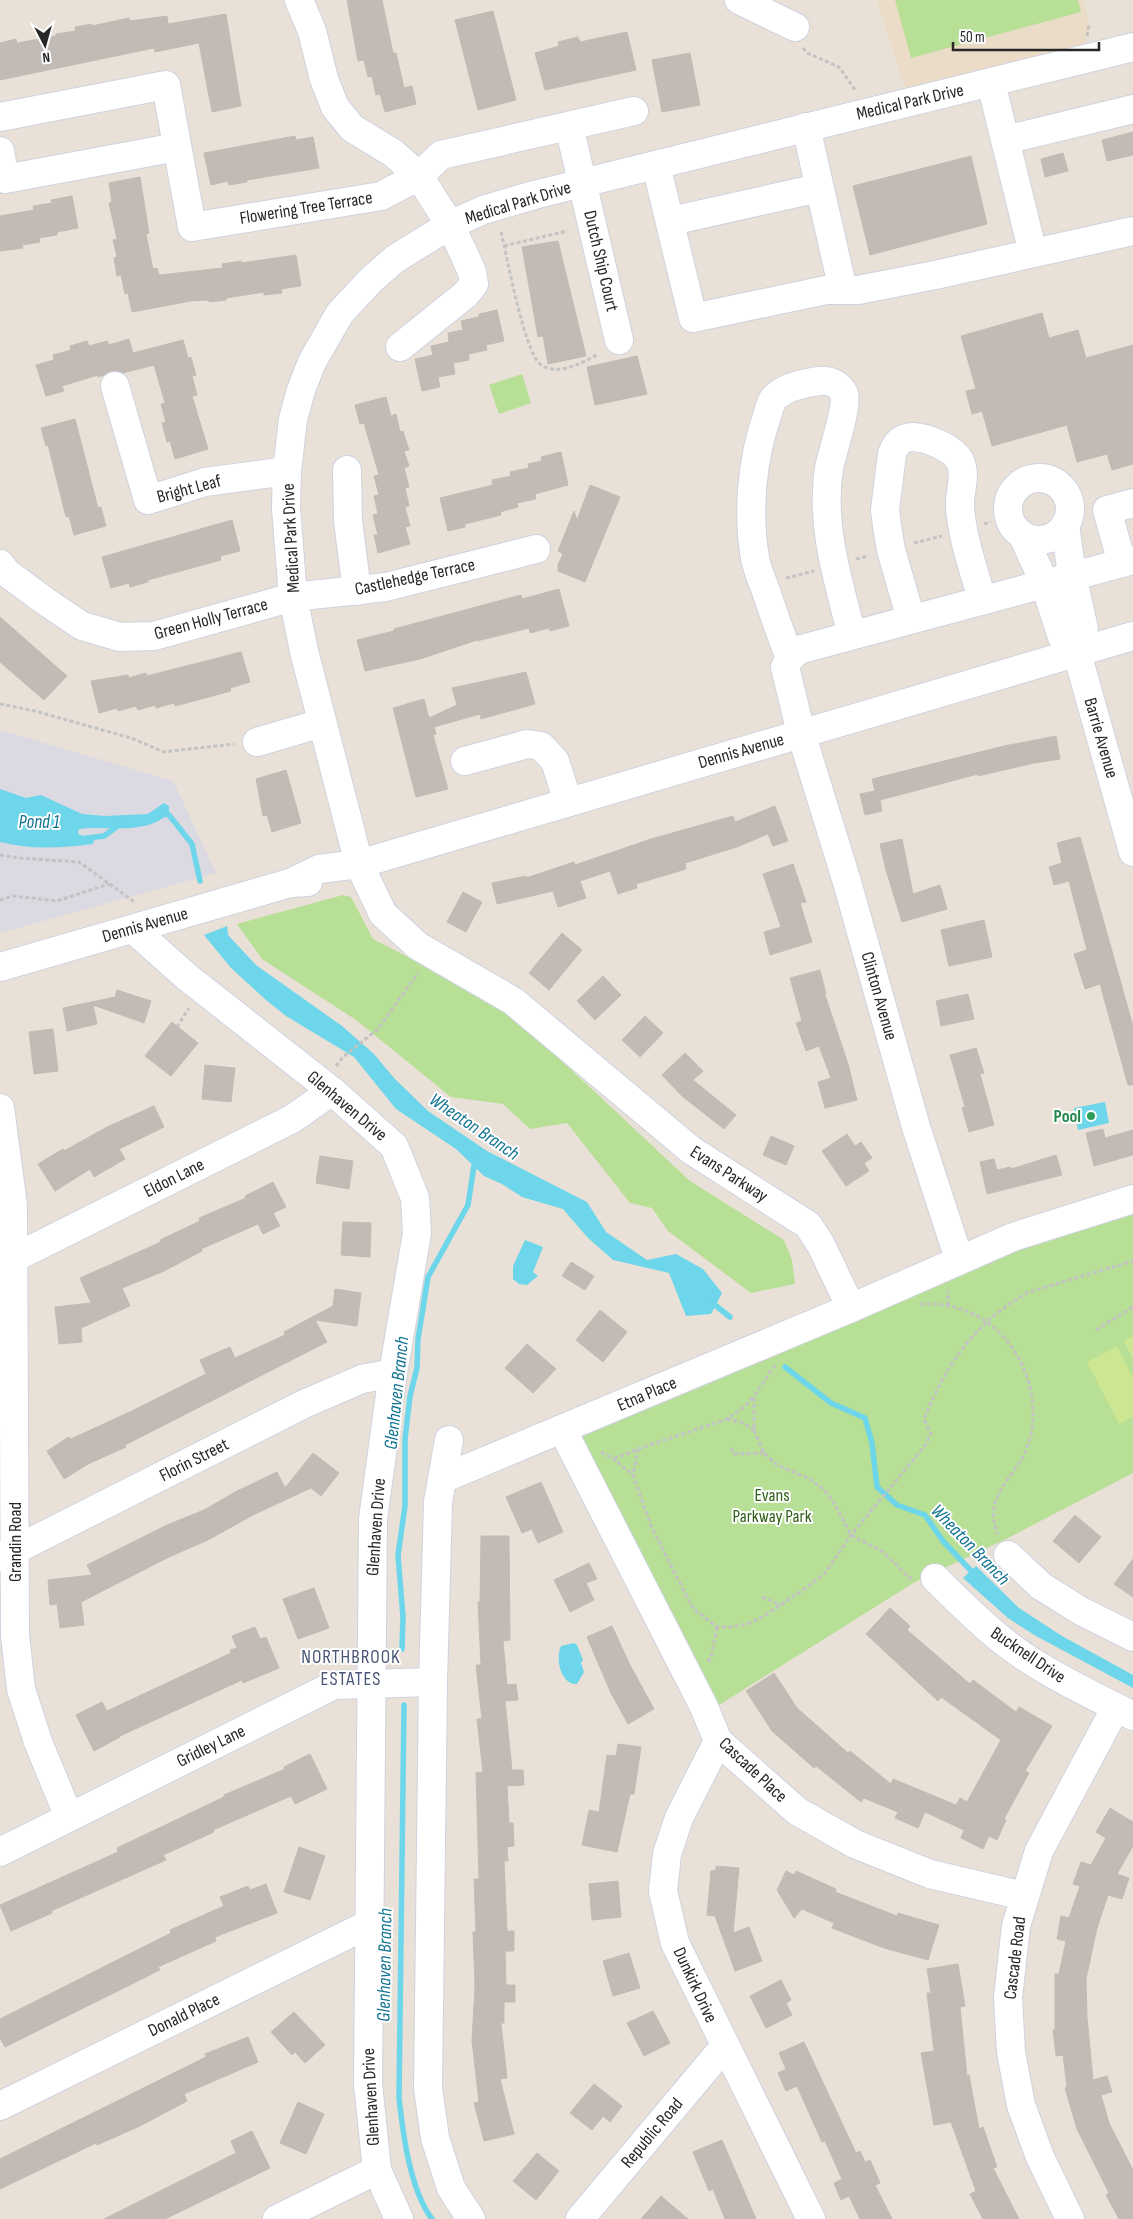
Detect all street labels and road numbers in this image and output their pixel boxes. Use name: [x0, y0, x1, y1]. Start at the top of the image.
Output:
street label: Medical Park Drive: [854, 79, 966, 125]
street label: Medical Park Drive: [463, 177, 573, 229]
street label: Flowering Tree Terrace: [238, 187, 374, 229]
street label: Dutch Ship Court: [579, 208, 623, 314]
street label: Bright Leaf: [155, 470, 224, 508]
street label: Medical Park Drive: [278, 483, 304, 593]
street label: Castlehedge Terrace: [353, 554, 477, 600]
street label: Green Holly Terrace: [152, 594, 270, 644]
street label: Barrie Avenue: [1079, 695, 1123, 781]
street label: Dennis Avenue: [696, 729, 786, 773]
street label: Dennis Avenue: [100, 903, 190, 947]
street label: Clinton Avenue: [856, 949, 902, 1043]
street label: Glenhaven Drive: [303, 1067, 391, 1145]
street label: Evans Parkway: [686, 1141, 772, 1207]
street label: Eldon Lane: [140, 1154, 208, 1202]
street label: Etna Place: [614, 1372, 680, 1416]
street label: Florin Street: [156, 1433, 233, 1486]
street label: Glenhaven Drive: [362, 1477, 390, 1577]
street label: Grandin Road: [5, 1502, 26, 1582]
street label: Bucknell Drive: [987, 1622, 1069, 1688]
street label: Gridley Lane: [173, 1720, 249, 1772]
street label: Cascade Place: [715, 1733, 791, 1807]
street label: Cascade Road: [1000, 1915, 1030, 2001]
street label: Dunkirk Drive: [668, 1944, 722, 2026]
street label: Donald Place: [145, 1989, 223, 2041]
street label: Glenhaven Drive: [358, 2048, 384, 2146]
street label: Republic Road: [617, 2094, 687, 2172]

